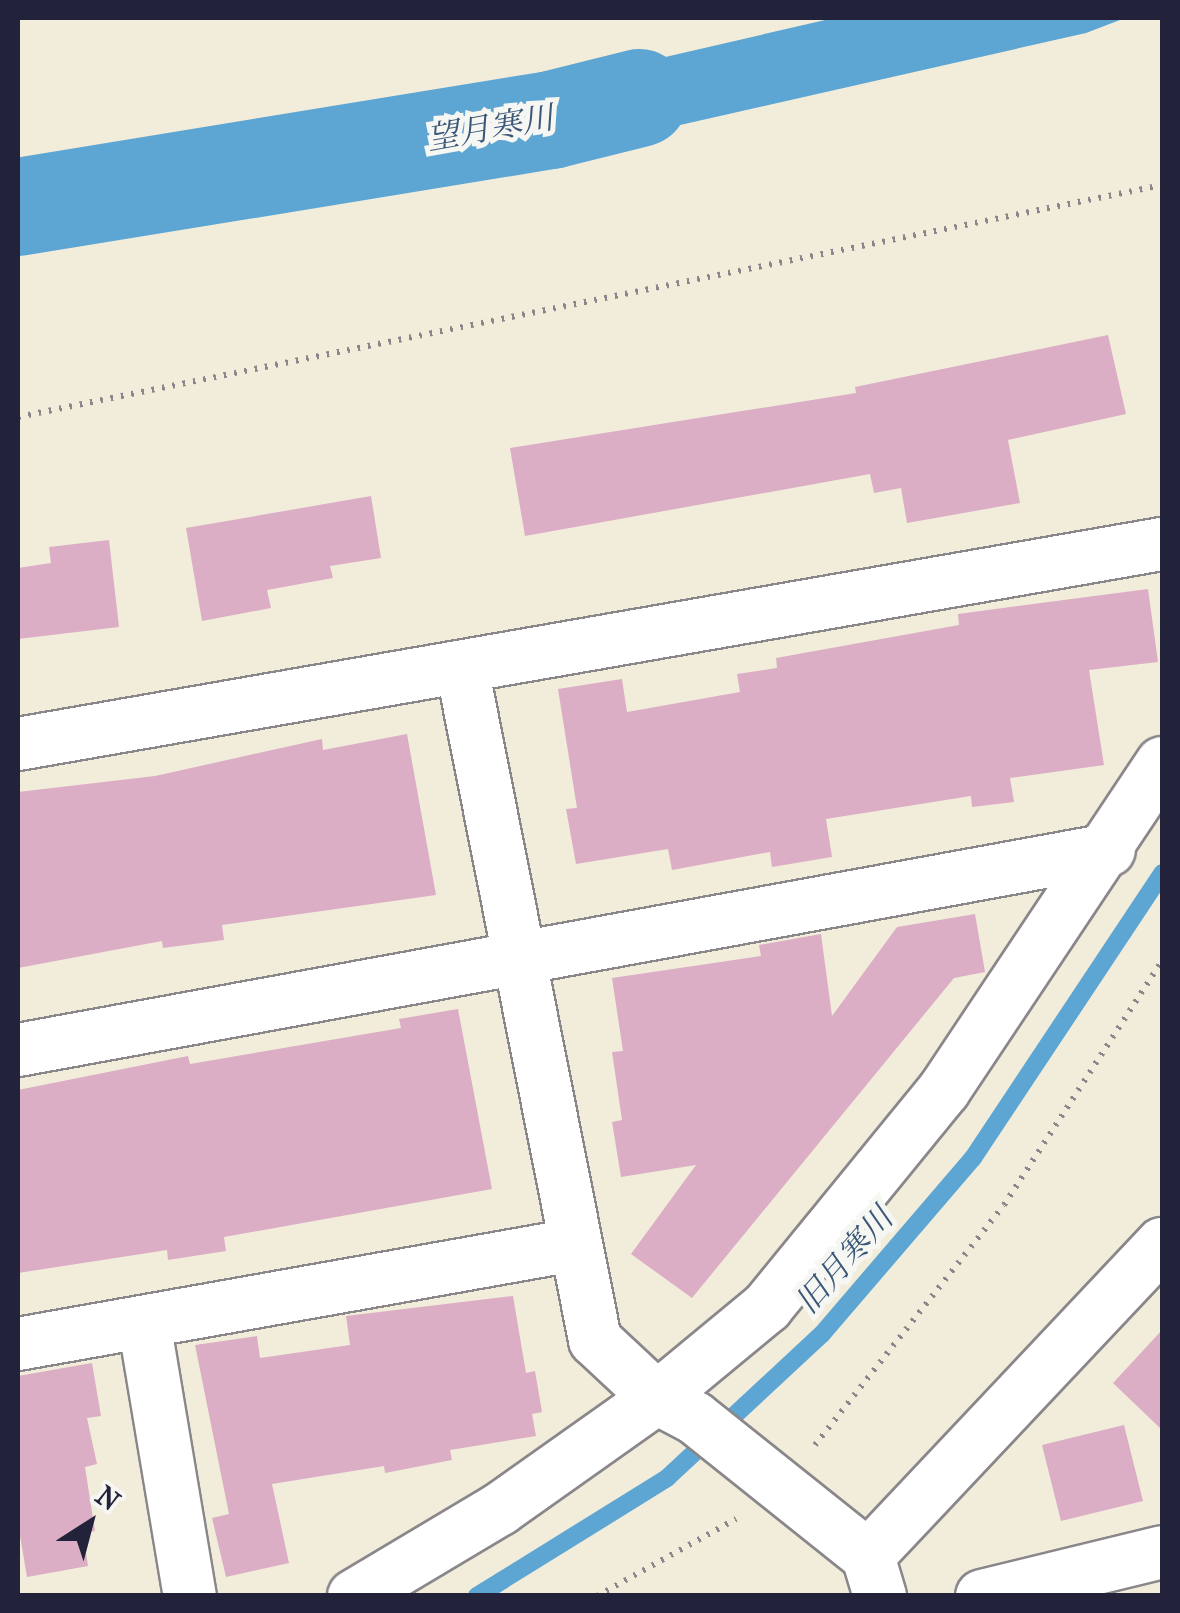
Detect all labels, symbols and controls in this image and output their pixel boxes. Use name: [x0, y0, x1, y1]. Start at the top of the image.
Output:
water label: 望月寒川: [424, 99, 556, 159]
water label: 旧月寒川: [789, 1200, 901, 1322]
north arrow: [40, 1473, 140, 1573]
text: N: [90, 1479, 126, 1518]

